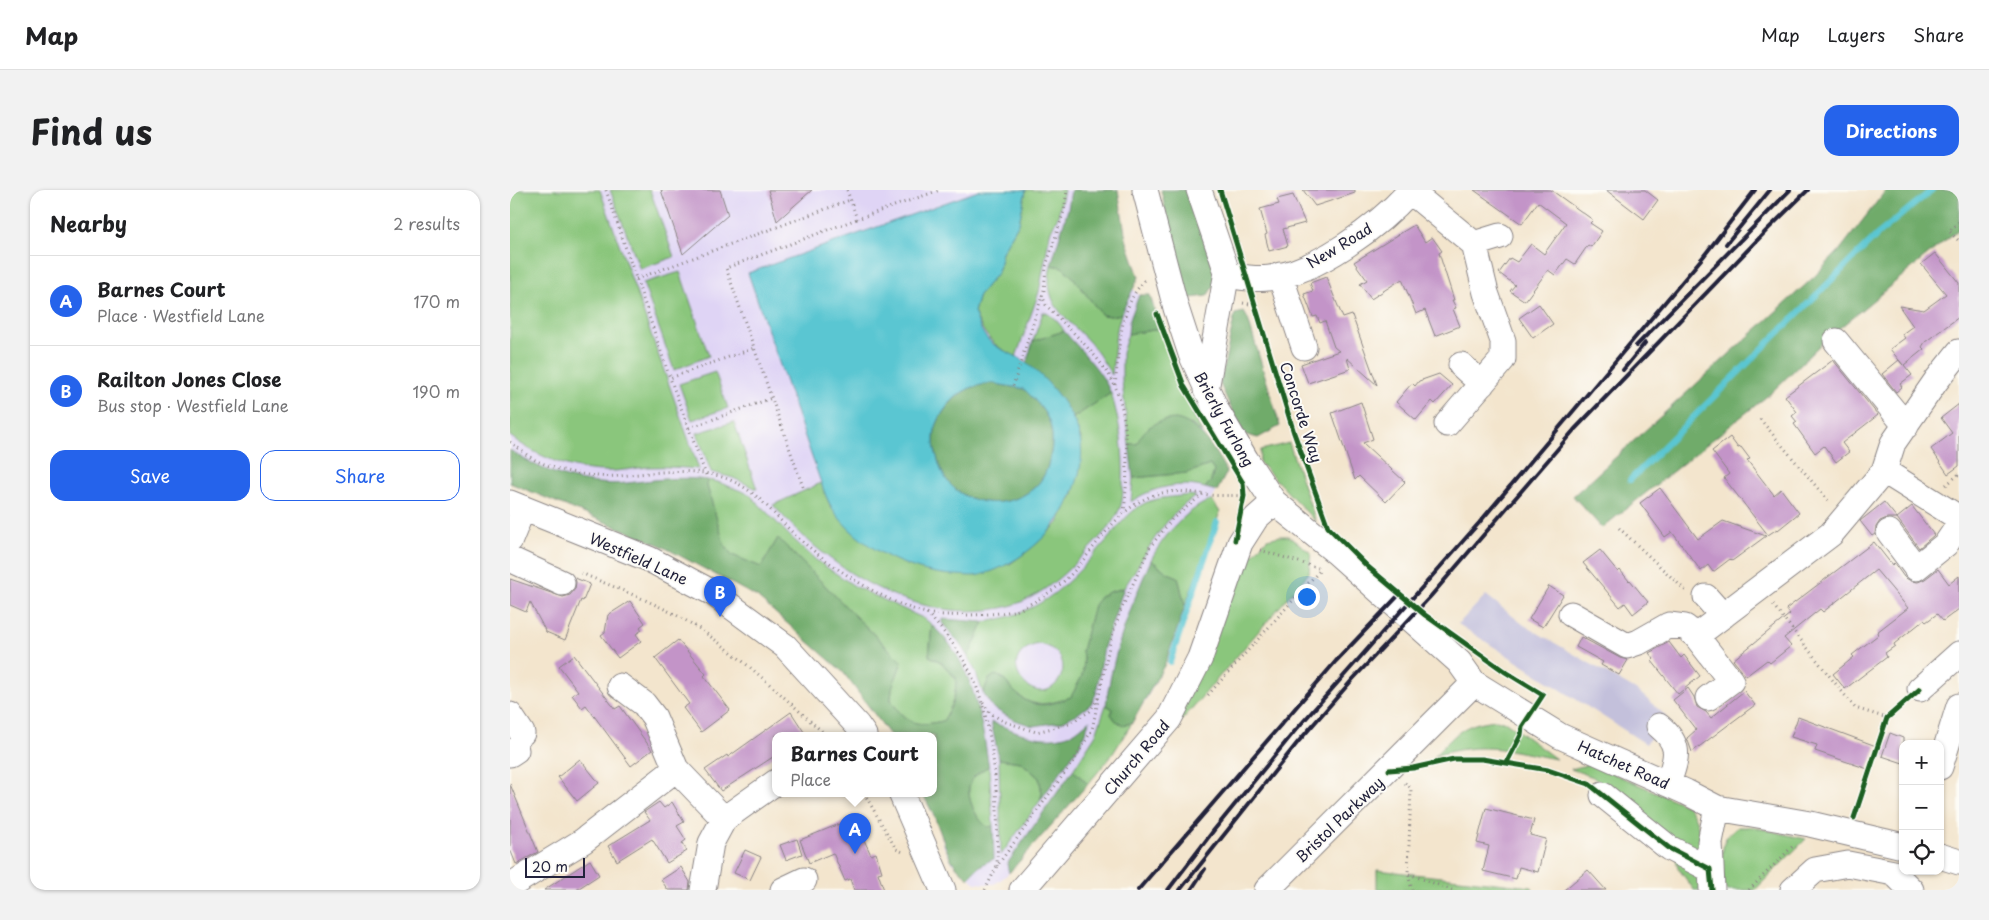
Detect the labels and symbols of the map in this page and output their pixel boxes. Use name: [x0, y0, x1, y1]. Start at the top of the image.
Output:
street label: New Road: [1302, 216, 1376, 274]
street label: Concorde Way: [1275, 358, 1329, 466]
street label: Brierly Furlong: [1189, 367, 1261, 471]
street label: Westfield Lane: [586, 526, 692, 590]
pin: B: [704, 576, 736, 617]
your location: [1294, 584, 1320, 610]
street label: Church Road: [1097, 714, 1175, 800]
street label: Hatchet Road: [1575, 734, 1673, 794]
street label: Bristol Parkway: [1290, 771, 1388, 867]
pin: A: [839, 813, 871, 854]
scale bar: [525, 855, 585, 878]

